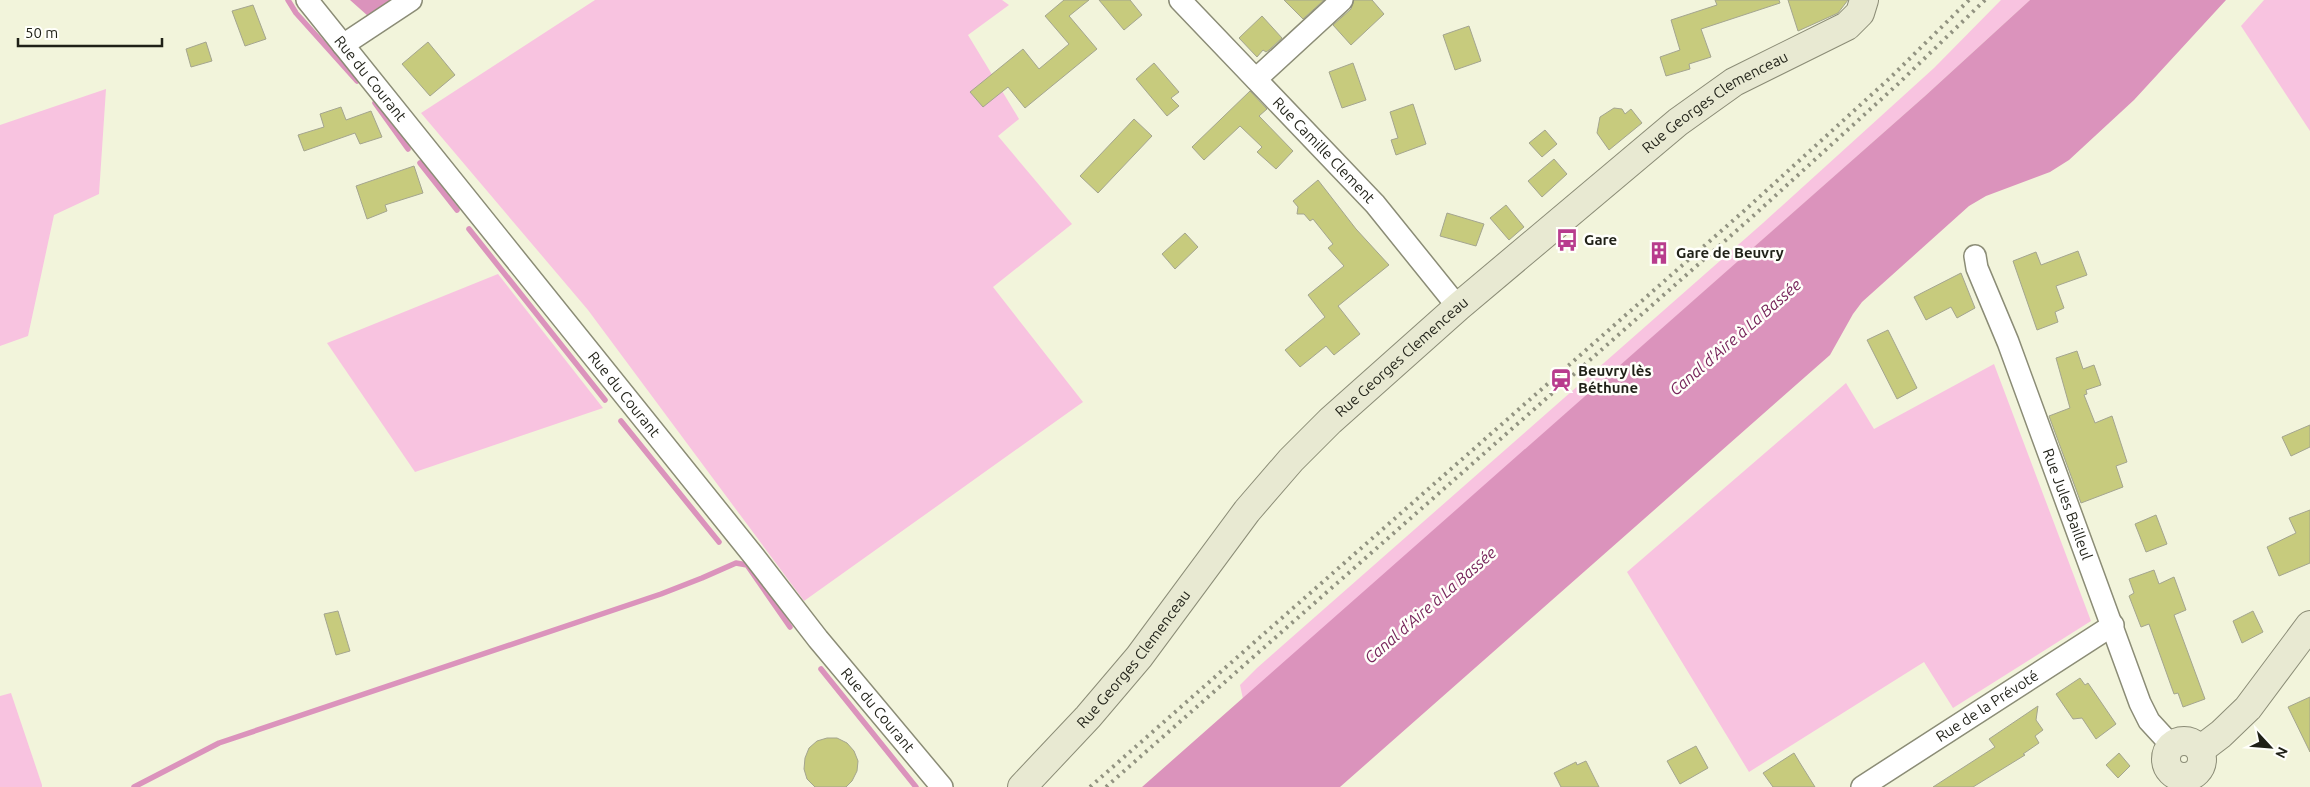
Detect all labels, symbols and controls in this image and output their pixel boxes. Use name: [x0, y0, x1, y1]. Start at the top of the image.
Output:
scale bar: [18, 15, 161, 47]
text: 50 m: [25, 24, 58, 41]
street label: Rue du Courant: [331, 32, 410, 125]
street label: Rue Georges Clemenceau: [1639, 48, 1791, 156]
street label: Rue Camille Clement: [1270, 94, 1379, 207]
bus stop icon: Gare: [1554, 227, 1580, 253]
place label: Gare: [1584, 231, 1617, 248]
building icon: Gare de Beuvry: [1646, 240, 1672, 266]
place label: Gare de Beuvry: [1676, 244, 1784, 261]
water label: Canal d'Aire à La Bassée: [1666, 275, 1804, 399]
street label: Rue Georges Clemenceau: [1331, 293, 1471, 420]
street label: Rue du Courant: [585, 348, 664, 440]
place label: Beuvry lès Béthune: [1578, 362, 1652, 396]
station icon: Beuvry lès Béthune: [1548, 367, 1574, 393]
street label: Rue Jules Bailleul: [2040, 446, 2096, 562]
water label: Canal d'Aire à La Bassée: [1361, 543, 1499, 667]
street label: Rue Georges Clemenceau: [1073, 587, 1194, 731]
street label: Rue du Courant: [838, 664, 918, 756]
street label: Rue de la Prévoté: [1933, 667, 2041, 745]
north arrow: [2245, 722, 2295, 772]
text: N: [2272, 744, 2291, 761]

